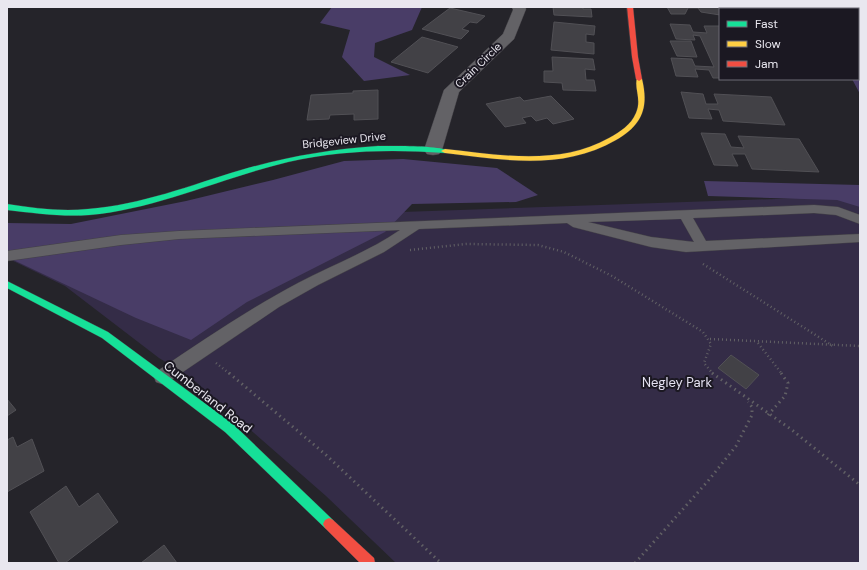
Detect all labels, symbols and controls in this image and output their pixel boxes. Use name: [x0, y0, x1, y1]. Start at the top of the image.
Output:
legend: [719, 8, 859, 80]
text: Fast: [755, 16, 778, 32]
text: Slow: [755, 36, 781, 52]
street label: Crain Circle: [452, 39, 504, 91]
text: Jam: [755, 56, 778, 72]
street label: Bridgeview Drive: [301, 129, 387, 151]
street label: Cumberland Road: [160, 357, 256, 437]
park label: Negley Park: [642, 374, 712, 391]

